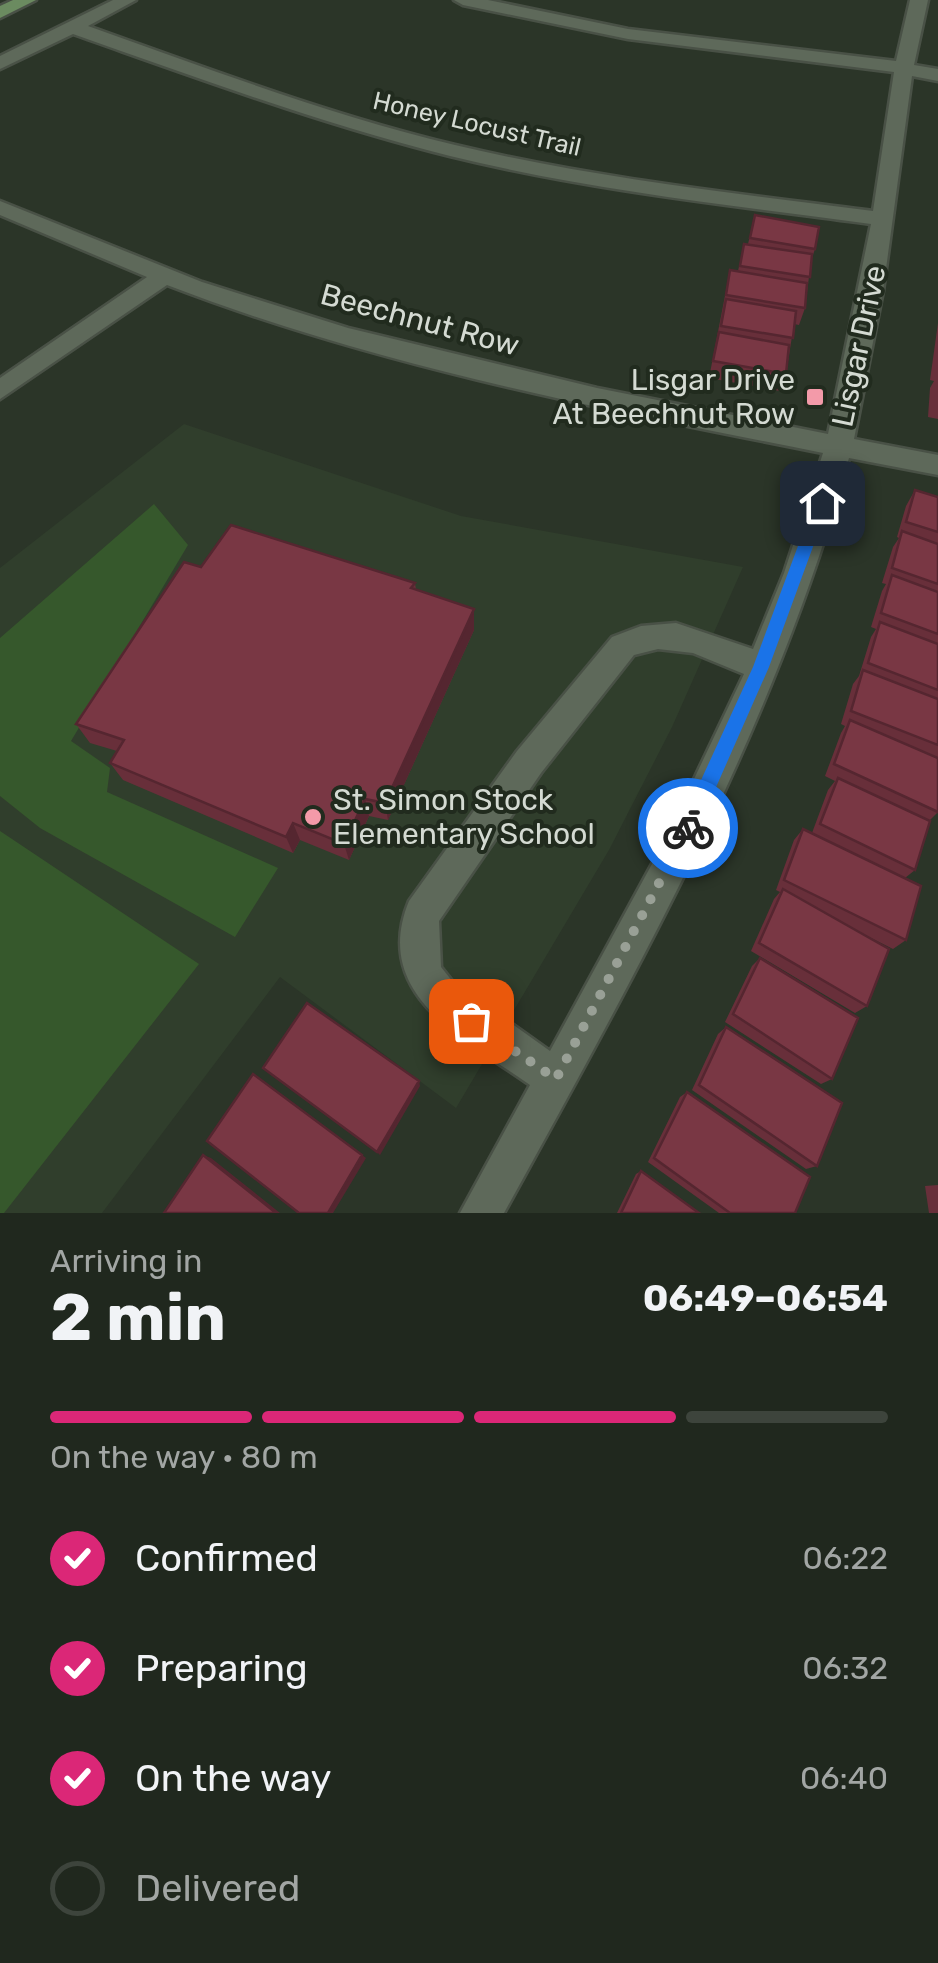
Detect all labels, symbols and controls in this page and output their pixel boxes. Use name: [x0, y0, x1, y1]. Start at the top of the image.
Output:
street label: Honey Locust Trail: [370, 86, 584, 162]
street label: Lisgar Drive: [824, 262, 894, 430]
street label: Beechnut Row: [317, 276, 523, 364]
place label: Lisgar Drive At Beechnut Row: [553, 362, 795, 432]
marker: Lisgar Drive At Beechnut Row: [804, 386, 826, 408]
pin: [780, 461, 865, 546]
icon: home: [795, 476, 850, 531]
courier: [638, 778, 738, 878]
place label: St. Simon Stock Elementary School: [333, 782, 595, 852]
icon: bike: [661, 801, 716, 856]
marker: St. Simon Stock Elementary School: [302, 806, 324, 828]
pin: [429, 979, 514, 1064]
icon: bag: [444, 994, 499, 1049]
text: Arriving in: [50, 1242, 202, 1280]
text: 06:49–06:54: [643, 1275, 888, 1321]
text: 2 min: [50, 1279, 226, 1356]
text: On the way · 80 m: [50, 1438, 318, 1476]
icon: check: [50, 1531, 105, 1586]
text: Confirmed: [135, 1535, 318, 1581]
text: 06:22: [803, 1539, 888, 1577]
icon: check: [50, 1641, 105, 1696]
text: Preparing: [135, 1645, 308, 1691]
text: 06:32: [802, 1649, 888, 1687]
icon: check: [50, 1751, 105, 1806]
text: On the way: [135, 1755, 331, 1801]
text: 06:40: [800, 1759, 888, 1797]
text: Delivered: [135, 1865, 300, 1911]

